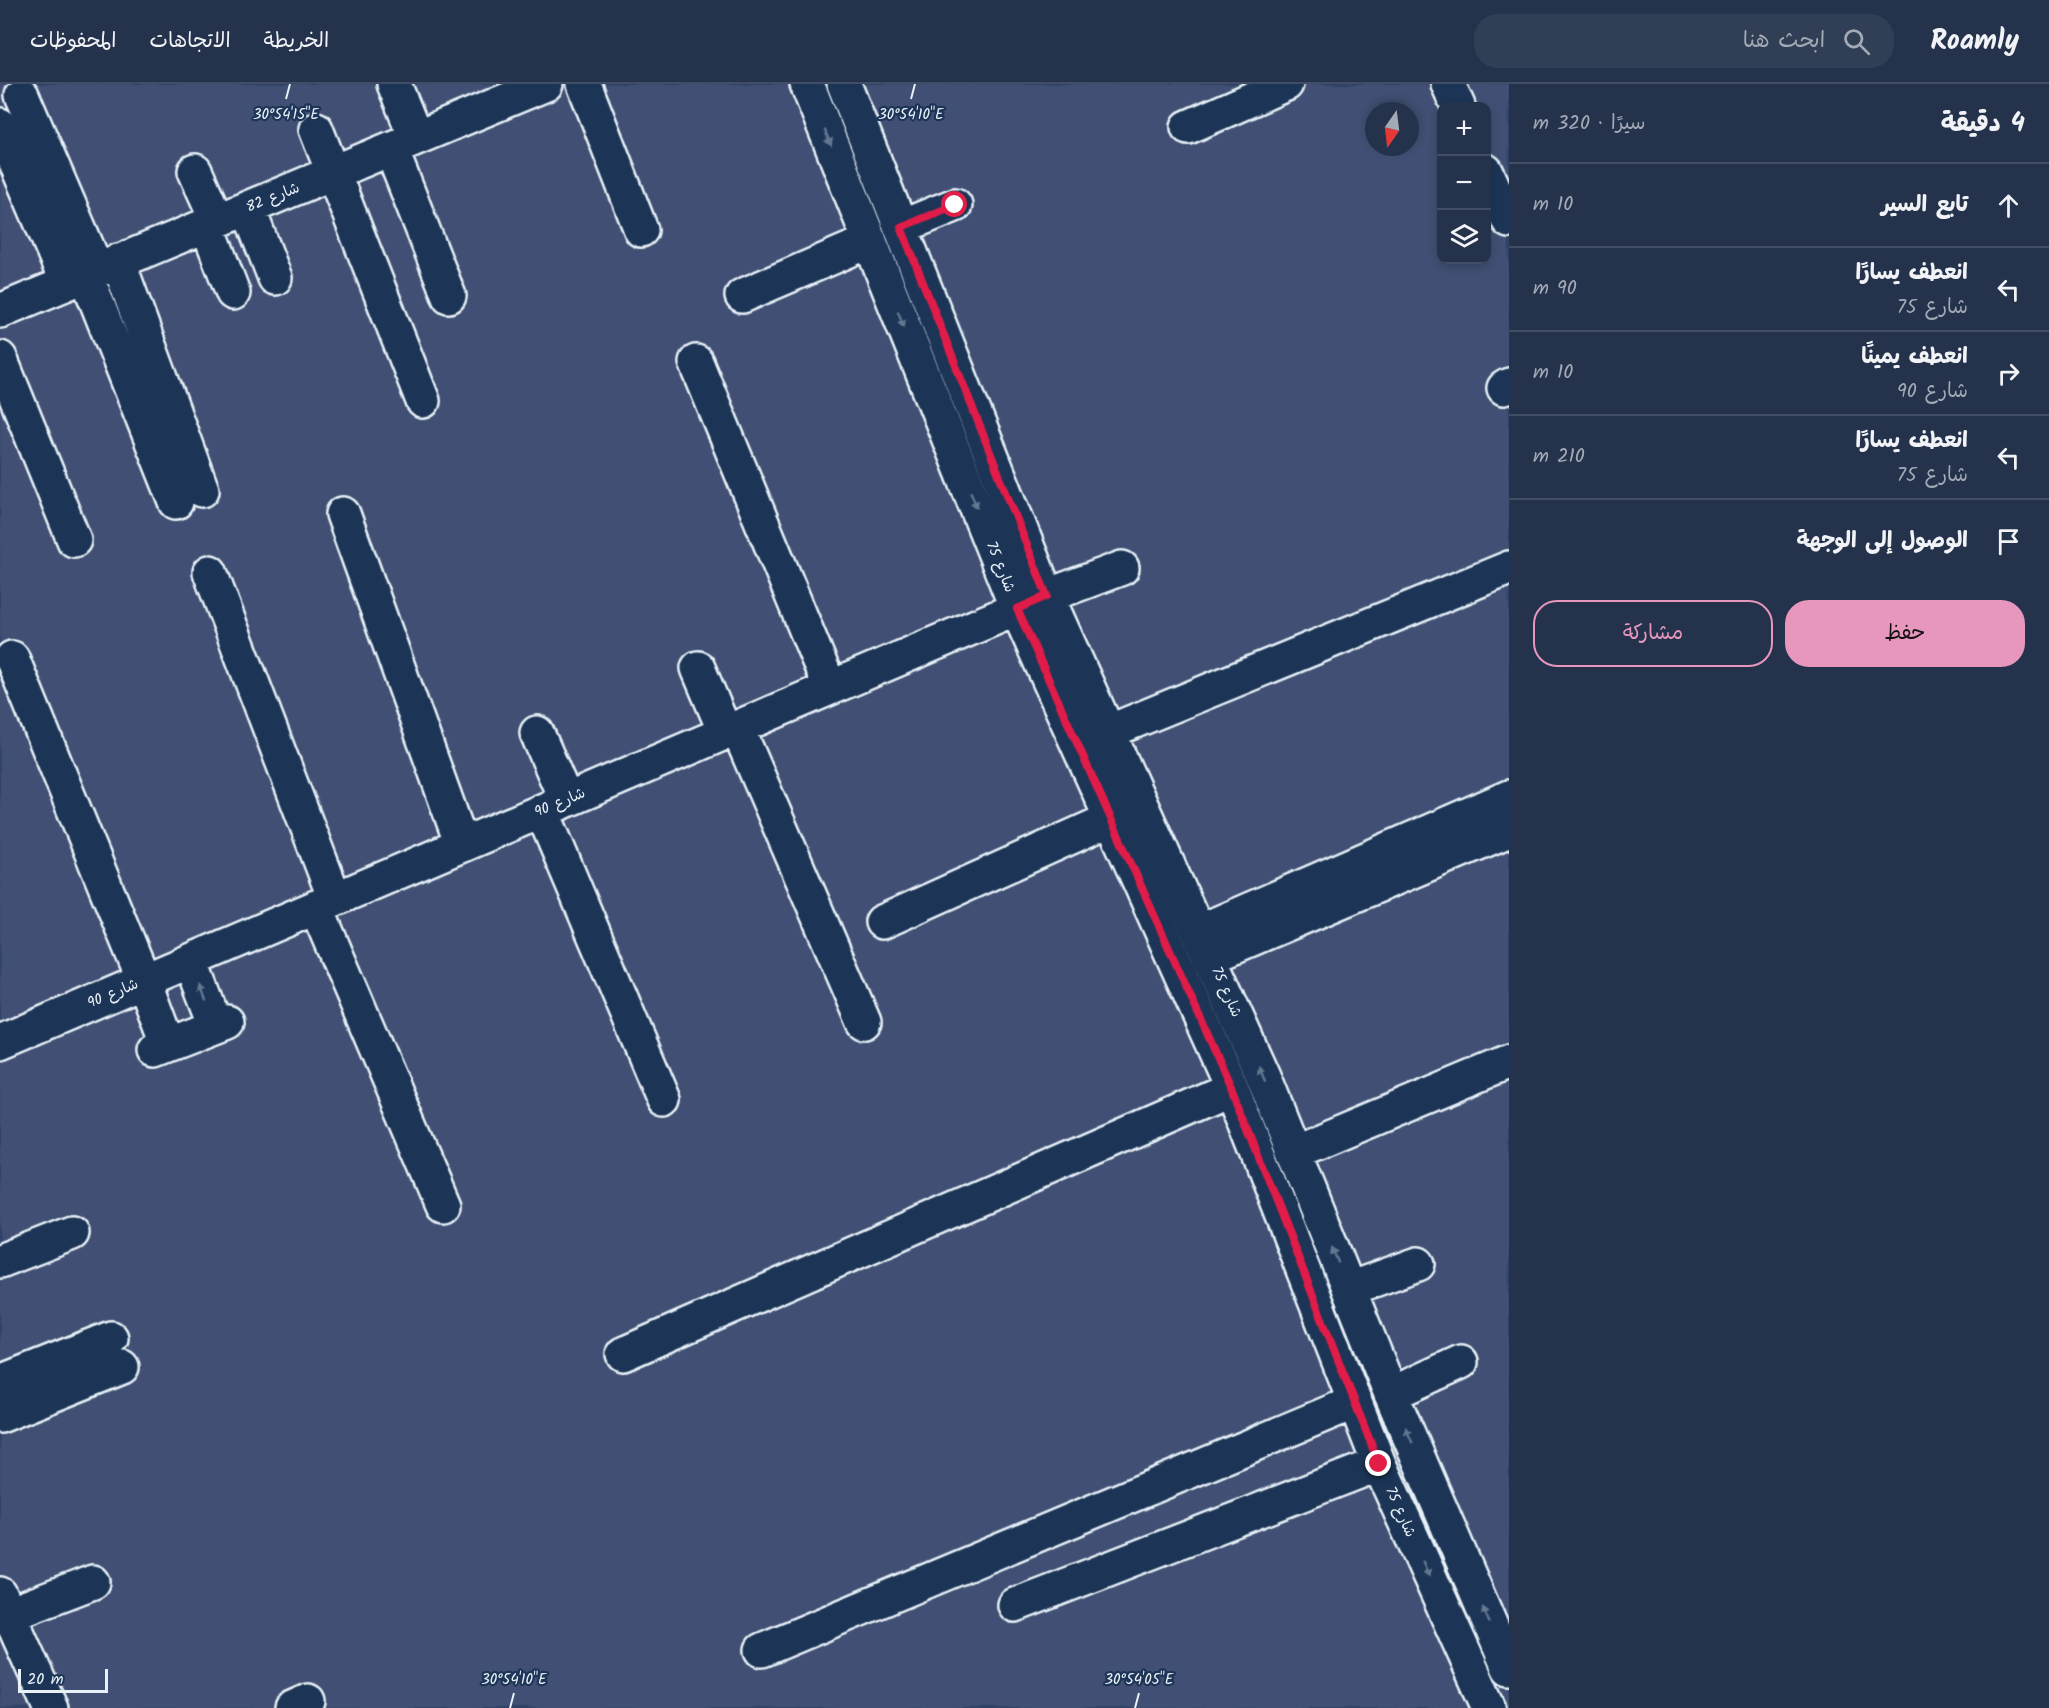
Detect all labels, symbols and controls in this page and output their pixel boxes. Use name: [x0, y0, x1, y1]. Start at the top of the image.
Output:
search box: [1474, 14, 1894, 68]
text: Roamly: [1930, 19, 2019, 64]
text: ابحث هنا: [1743, 24, 1825, 59]
text: المحفوظات: [30, 25, 116, 58]
text: الاتجاهات: [149, 25, 231, 58]
text: الخريطة: [264, 25, 329, 58]
icon: search: [1840, 25, 1873, 58]
north arrow: [1365, 102, 1419, 156]
map controls: [1437, 102, 1491, 264]
button: +: [1437, 102, 1491, 156]
text: 30°54'15"E: [253, 103, 320, 127]
text: 30°54'10"E: [878, 103, 945, 127]
text: 4 دقيقة: [1941, 103, 2025, 145]
text: سيرًا · 320 m: [1533, 108, 1646, 140]
one-way arrow: [823, 130, 833, 148]
button: −: [1437, 156, 1491, 210]
street label: شارع 82: [242, 176, 304, 220]
text: تابع السير: [1881, 188, 1968, 223]
text: 10 m: [1533, 189, 1573, 221]
icon: ahead: [1992, 189, 2025, 222]
route start: [941, 191, 967, 217]
button: layers: [1437, 210, 1491, 264]
text: انعطف يسارًا: [1856, 256, 1968, 291]
text: 90 m: [1533, 273, 1577, 305]
icon: left: [1992, 273, 2025, 306]
text: شارع 75: [1897, 292, 1968, 324]
one-way arrow: [896, 311, 906, 329]
text: انعطف يمينًا: [1861, 340, 1968, 375]
text: 10 m: [1533, 357, 1573, 389]
icon: right: [1992, 357, 2025, 390]
text: شارع 90: [1897, 376, 1968, 408]
text: انعطف يسارًا: [1856, 424, 1968, 459]
text: 210 m: [1533, 441, 1585, 473]
icon: left: [1992, 441, 2025, 474]
text: شارع 75: [1897, 460, 1968, 492]
one-way arrow: [969, 492, 979, 510]
text: الوصول إلى الوجهة: [1796, 524, 1968, 559]
icon: arrive: [1992, 525, 2025, 558]
street label: شارع 75: [979, 538, 1021, 596]
button: مشاركة: [1533, 600, 1773, 667]
button: حفظ: [1785, 600, 2025, 667]
street label: شارع 90: [531, 782, 589, 824]
street label: شارع 75: [1204, 963, 1248, 1021]
street label: شارع 90: [84, 973, 142, 1015]
one-way arrow: [198, 984, 208, 1002]
one-way arrow: [1257, 1065, 1267, 1083]
one-way arrow: [1330, 1246, 1339, 1264]
one-way arrow: [1404, 1426, 1414, 1444]
route end: [1365, 1450, 1391, 1476]
street label: شارع 75: [1378, 1483, 1422, 1541]
one-way arrow: [1422, 1560, 1431, 1578]
one-way arrow: [1481, 1605, 1491, 1623]
scale bar: [18, 1666, 108, 1694]
text: 20 m: [27, 1667, 63, 1692]
text: 30°54'10"E: [481, 1668, 548, 1692]
text: 30°54'05"E: [1105, 1668, 1175, 1692]

